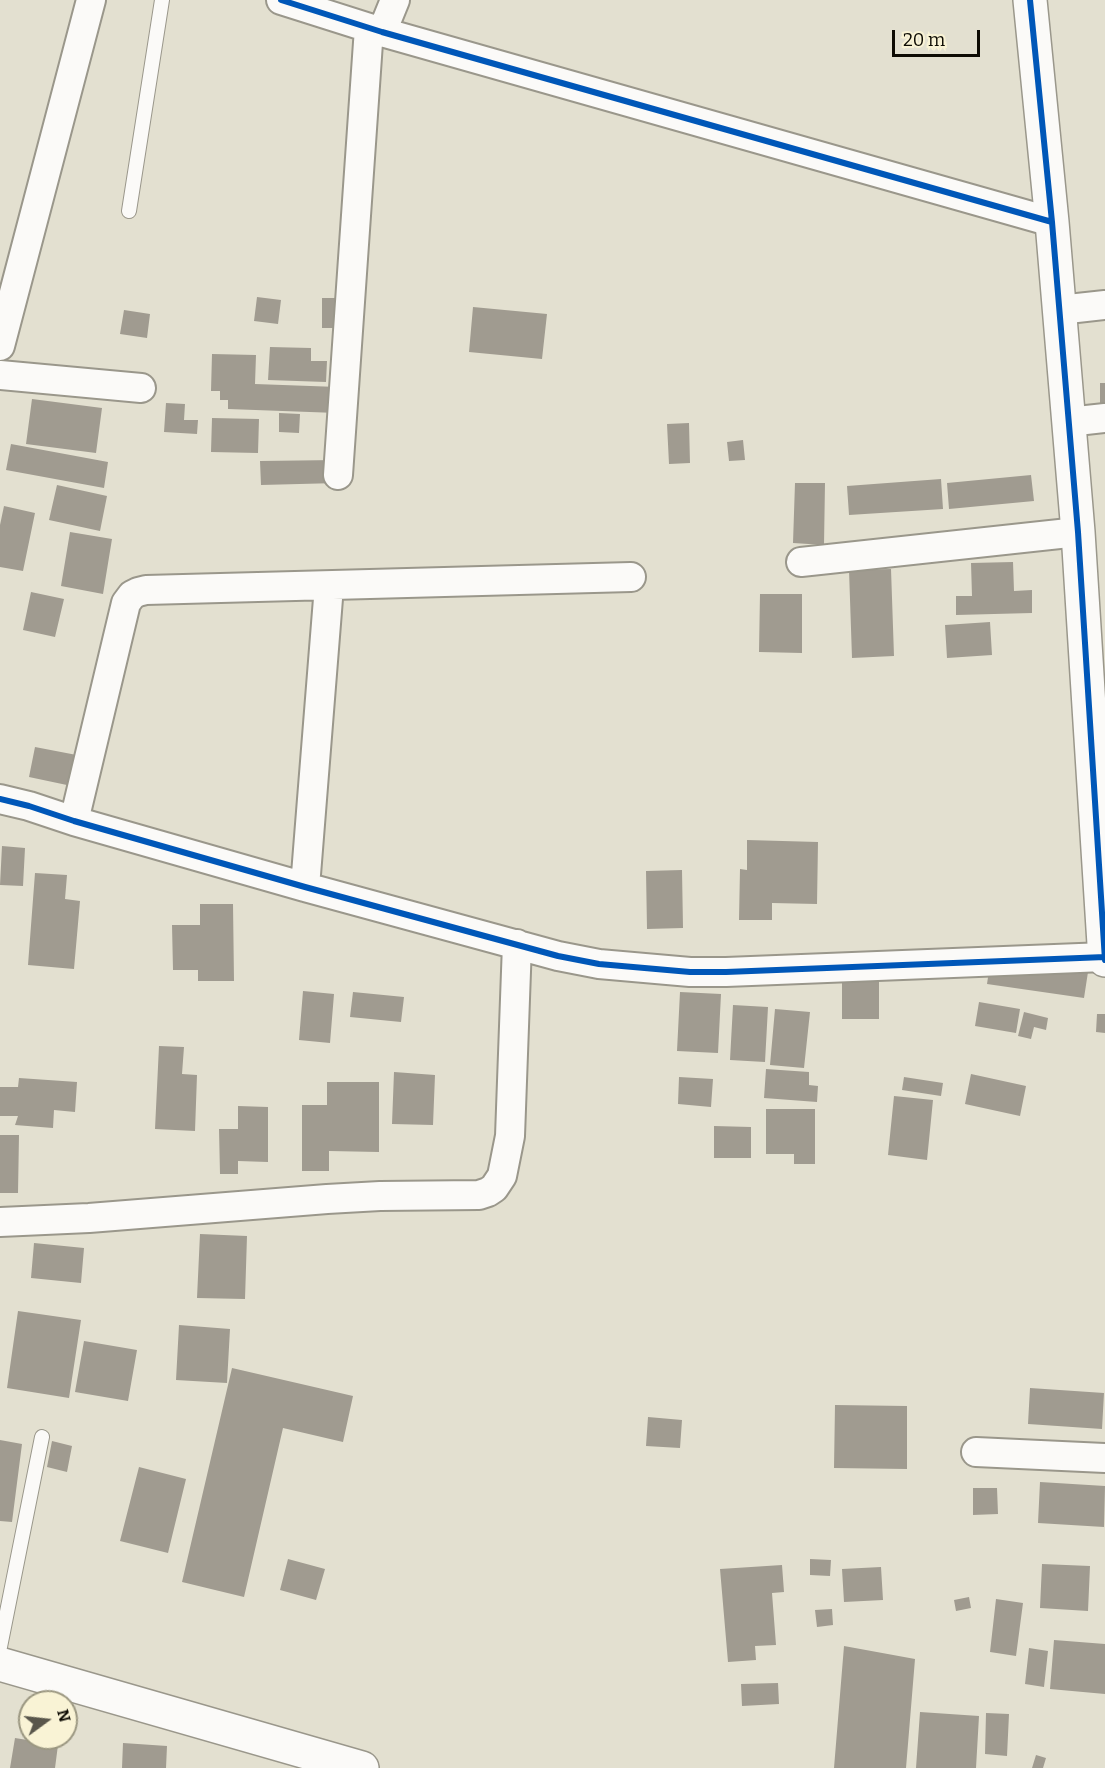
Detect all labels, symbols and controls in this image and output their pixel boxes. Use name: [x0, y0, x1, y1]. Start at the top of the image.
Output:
scale bar: [895, 18, 984, 56]
text: 20 m: [903, 29, 945, 51]
north arrow: [18, 1690, 78, 1750]
text: N: [53, 1707, 75, 1724]

